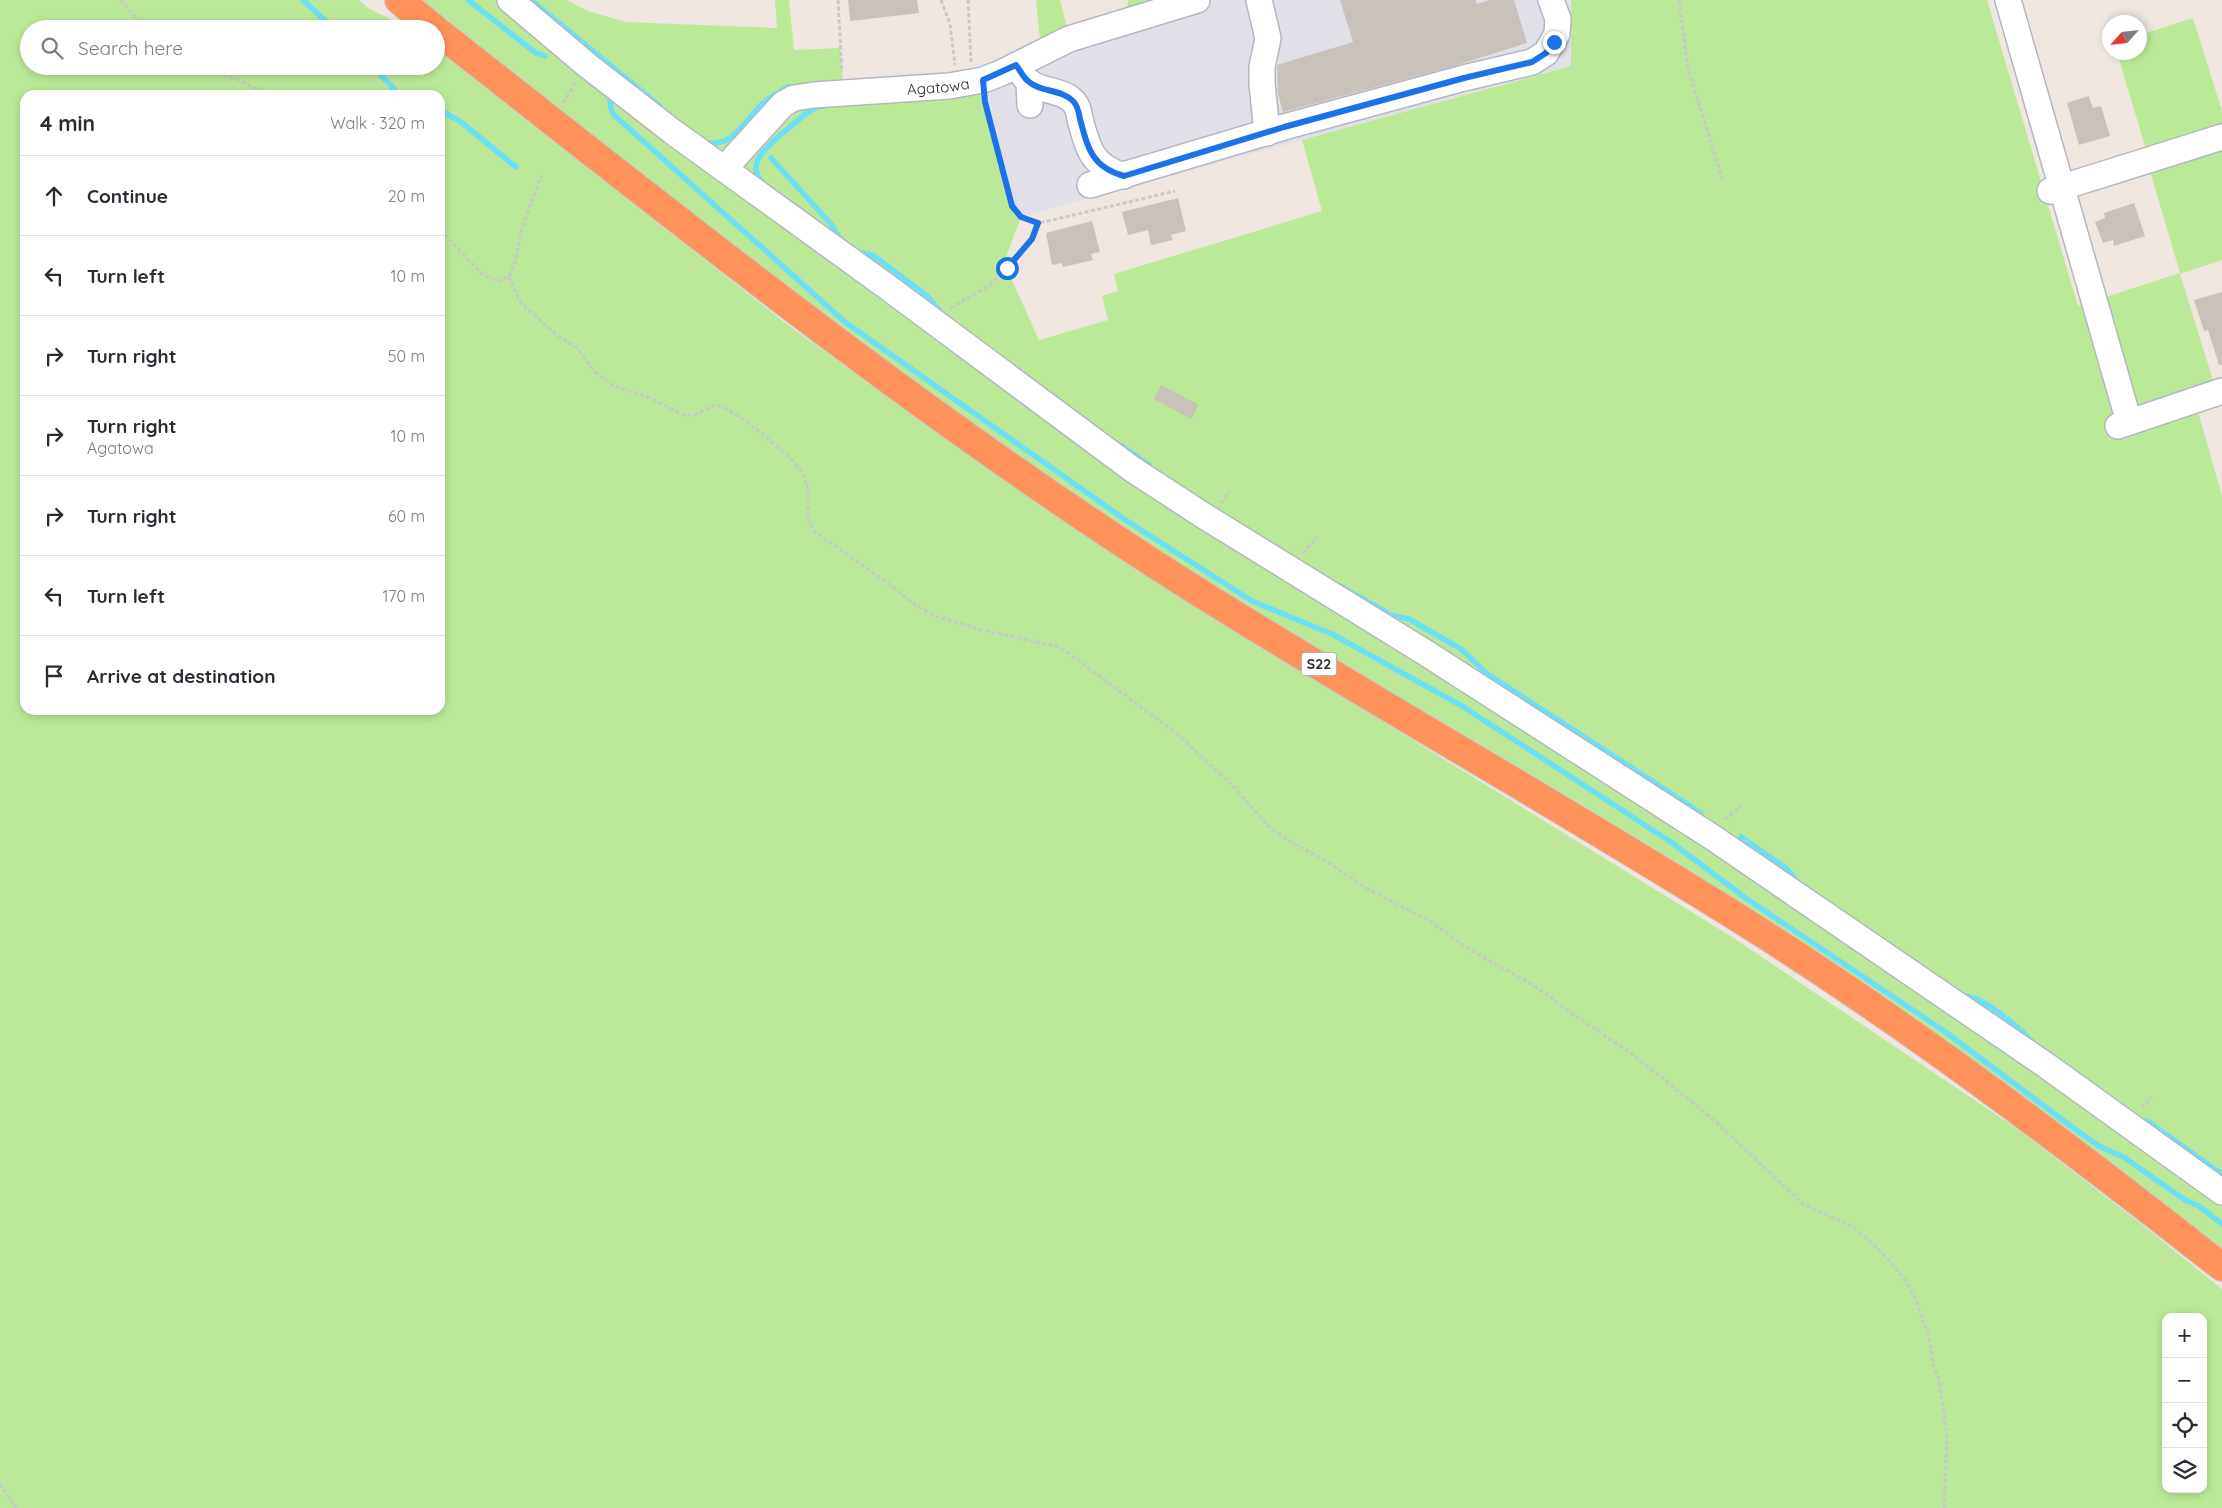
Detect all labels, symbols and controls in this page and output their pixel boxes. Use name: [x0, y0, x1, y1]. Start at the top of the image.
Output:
north arrow: [2102, 15, 2147, 60]
search box: [20, 20, 445, 75]
route end: [1543, 31, 1566, 54]
icon: search: [38, 34, 66, 62]
text: Search here: [78, 36, 183, 60]
street label: Agatowa: [906, 73, 971, 98]
text: 4 min: [40, 110, 95, 136]
text: Walk · 320 m: [330, 113, 425, 133]
icon: ahead: [40, 182, 68, 210]
text: Continue: [87, 184, 168, 208]
text: 20 m: [388, 186, 425, 206]
route start: [996, 257, 1019, 280]
icon: left: [40, 262, 68, 290]
text: Turn left: [87, 264, 165, 288]
text: 10 m: [391, 266, 425, 286]
icon: right: [40, 342, 68, 370]
text: Turn right: [87, 344, 176, 368]
text: 50 m: [388, 346, 425, 366]
text: Turn right: [87, 414, 176, 438]
icon: right: [40, 422, 68, 450]
text: 10 m: [391, 426, 425, 446]
text: Agatowa: [87, 438, 154, 458]
icon: right: [40, 502, 68, 530]
text: Turn right: [87, 504, 176, 528]
text: 60 m: [388, 506, 425, 526]
icon: left: [40, 582, 68, 610]
text: Turn left: [87, 584, 165, 608]
text: 170 m: [382, 586, 425, 606]
road number: S22: [1302, 652, 1336, 676]
icon: arrive: [40, 662, 68, 690]
text: Arrive at destination: [87, 664, 276, 688]
map controls: [2162, 1313, 2207, 1493]
button: +: [2162, 1313, 2207, 1358]
button: −: [2162, 1358, 2207, 1403]
button: locate: [2162, 1403, 2207, 1448]
button: layers: [2162, 1448, 2207, 1493]

